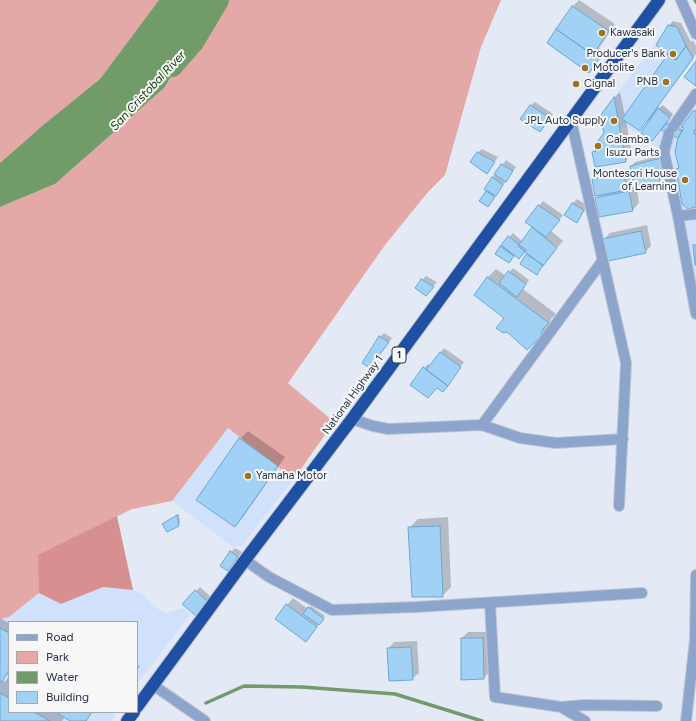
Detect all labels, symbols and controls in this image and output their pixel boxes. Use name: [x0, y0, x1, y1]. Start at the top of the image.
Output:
place label: Kawasaki: [610, 26, 655, 40]
marker: Kawasaki: [597, 28, 607, 38]
place label: Producer's Bank: [586, 47, 665, 61]
water label: San Cristobal River: [107, 48, 189, 134]
marker: Producer's Bank: [668, 49, 678, 59]
place label: Motolite: [593, 61, 634, 75]
marker: Motolite: [580, 63, 590, 73]
place label: PNB: [636, 75, 658, 89]
place label: Cignal: [584, 77, 615, 91]
marker: PNB: [661, 77, 671, 87]
marker: Cignal: [571, 79, 581, 89]
place label: JPL Auto Supply: [525, 114, 606, 128]
marker: JPL Auto Supply: [609, 116, 619, 126]
place label: Calamba Isuzu Parts: [606, 133, 659, 159]
marker: Calamba Isuzu Parts: [593, 141, 603, 151]
place label: Montesori House of Learning: [593, 167, 677, 193]
marker: Montesori House of Learning: [680, 175, 690, 185]
road number: 1: [392, 347, 406, 363]
street label: National Highway 1: [320, 353, 386, 437]
place label: Yamaha Motor: [256, 469, 327, 483]
marker: Yamaha Motor: [243, 471, 253, 481]
legend: [8, 621, 138, 713]
text: Road: [46, 630, 74, 644]
text: Park: [46, 650, 69, 664]
text: Water: [46, 670, 78, 684]
text: Building: [46, 690, 89, 704]

